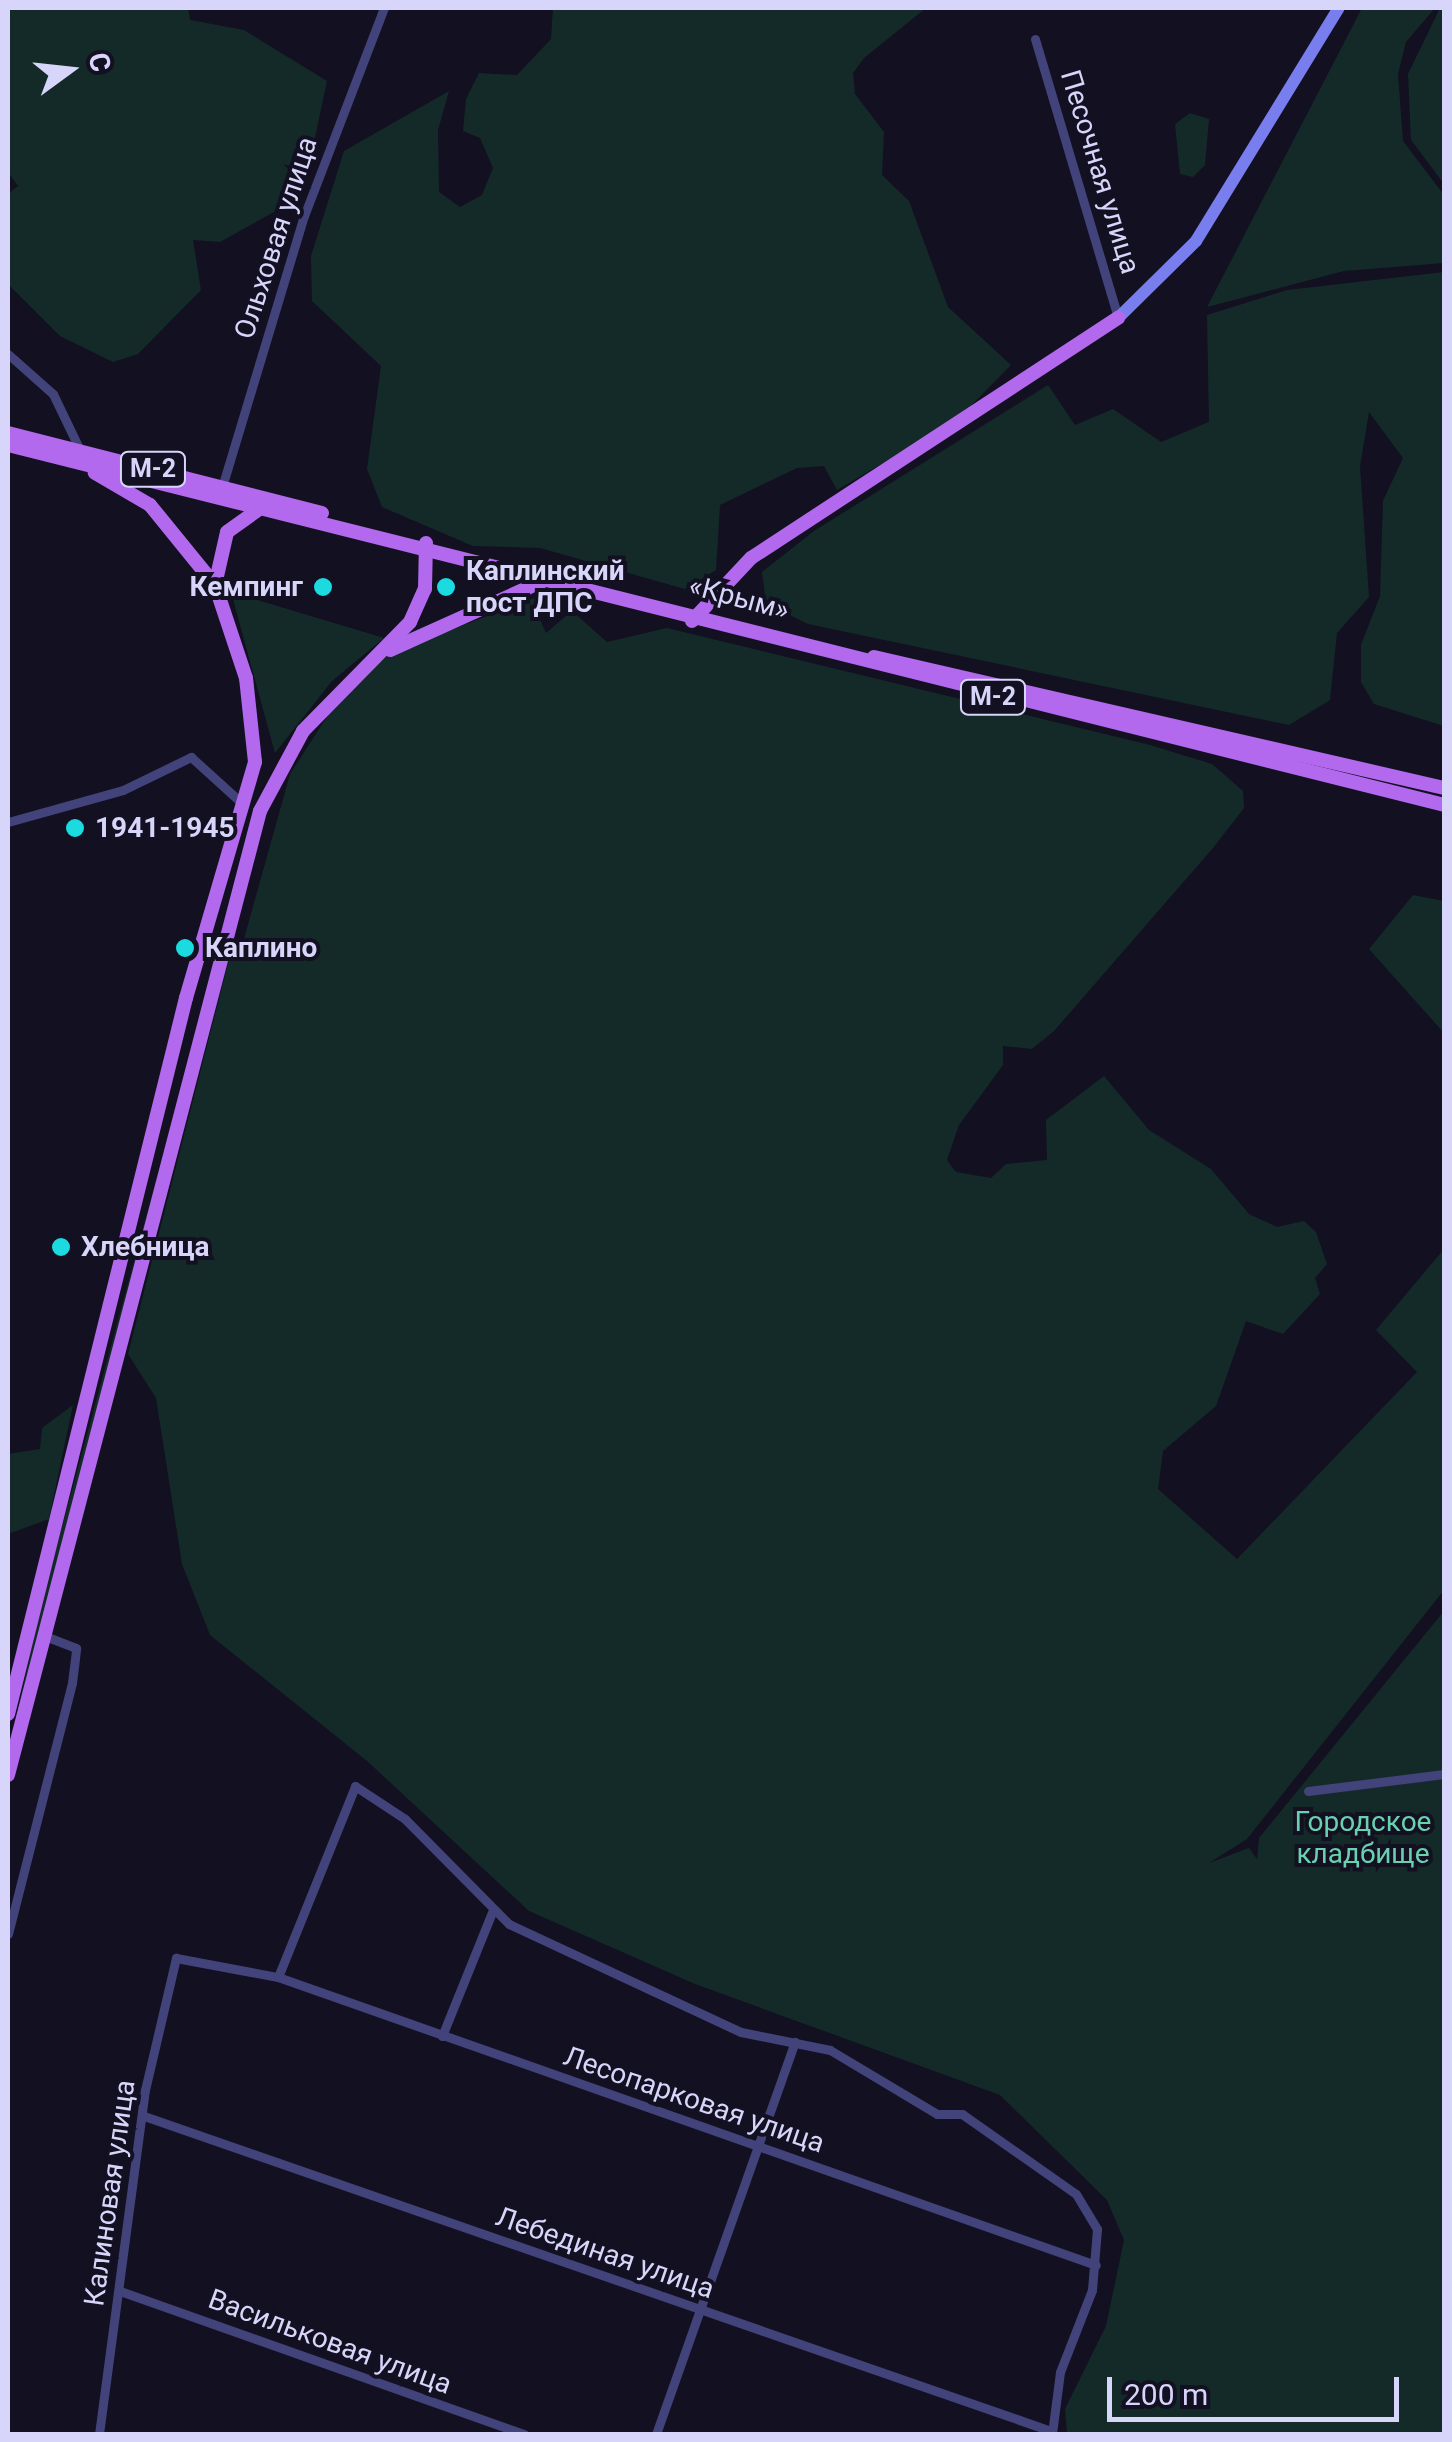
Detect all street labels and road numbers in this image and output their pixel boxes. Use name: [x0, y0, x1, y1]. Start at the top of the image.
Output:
street label: Песочная улица: [1053, 66, 1147, 278]
street label: Ольховая улица: [227, 133, 325, 343]
road number: М-2: [118, 449, 188, 489]
street label: «Крым»: [685, 569, 793, 627]
road number: М-2: [958, 677, 1028, 717]
street label: Лесопарковая улица: [559, 2040, 829, 2160]
street label: Калиновая улица: [77, 2078, 143, 2308]
street label: Лебединая улица: [491, 2200, 719, 2306]
street label: Васильковая улица: [204, 2282, 456, 2402]

